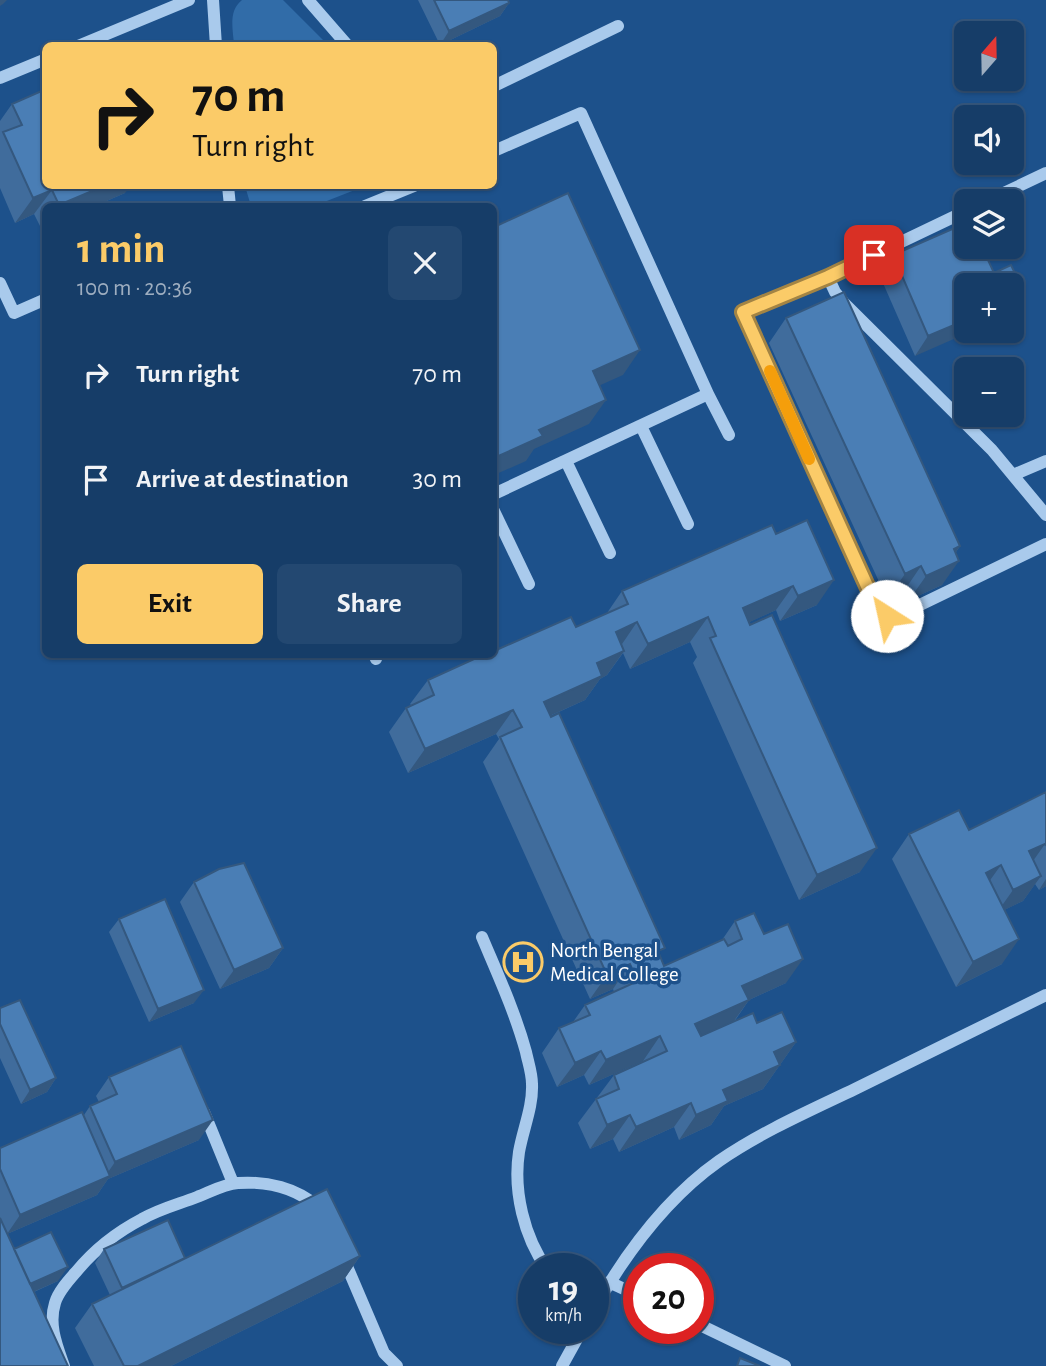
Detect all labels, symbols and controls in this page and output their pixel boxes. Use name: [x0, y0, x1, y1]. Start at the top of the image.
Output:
north arrow: [954, 21, 1024, 91]
map controls: [954, 21, 1024, 427]
icon: right: [77, 70, 168, 161]
text: 70 m: [192, 72, 286, 121]
button: sound: [954, 105, 1024, 175]
text: Turn right: [192, 130, 314, 162]
button: layers: [954, 189, 1024, 259]
pin: [844, 225, 904, 285]
button: close: [388, 226, 462, 300]
text: 1 min: [77, 228, 166, 270]
icon: arrive: [855, 236, 893, 274]
button: +: [954, 273, 1024, 343]
text: 100 m · 20:36: [77, 277, 192, 300]
icon: right: [77, 356, 115, 394]
button: −: [954, 357, 1024, 427]
text: Turn right: [136, 361, 239, 387]
text: 70 m: [412, 361, 462, 387]
icon: arrive: [77, 461, 115, 499]
text: Arrive at destination: [136, 466, 349, 492]
text: 30 m: [412, 466, 462, 492]
button: Exit: [77, 564, 263, 644]
button: Share: [277, 564, 462, 644]
position arrow: [850, 579, 924, 653]
place label: North Bengal Medical College: [550, 940, 679, 985]
hospital icon: North Bengal Medical College: [502, 941, 544, 983]
speed limit sign: 20: [623, 1253, 714, 1344]
text: 19: [549, 1272, 578, 1307]
text: km/h: [545, 1307, 582, 1325]

